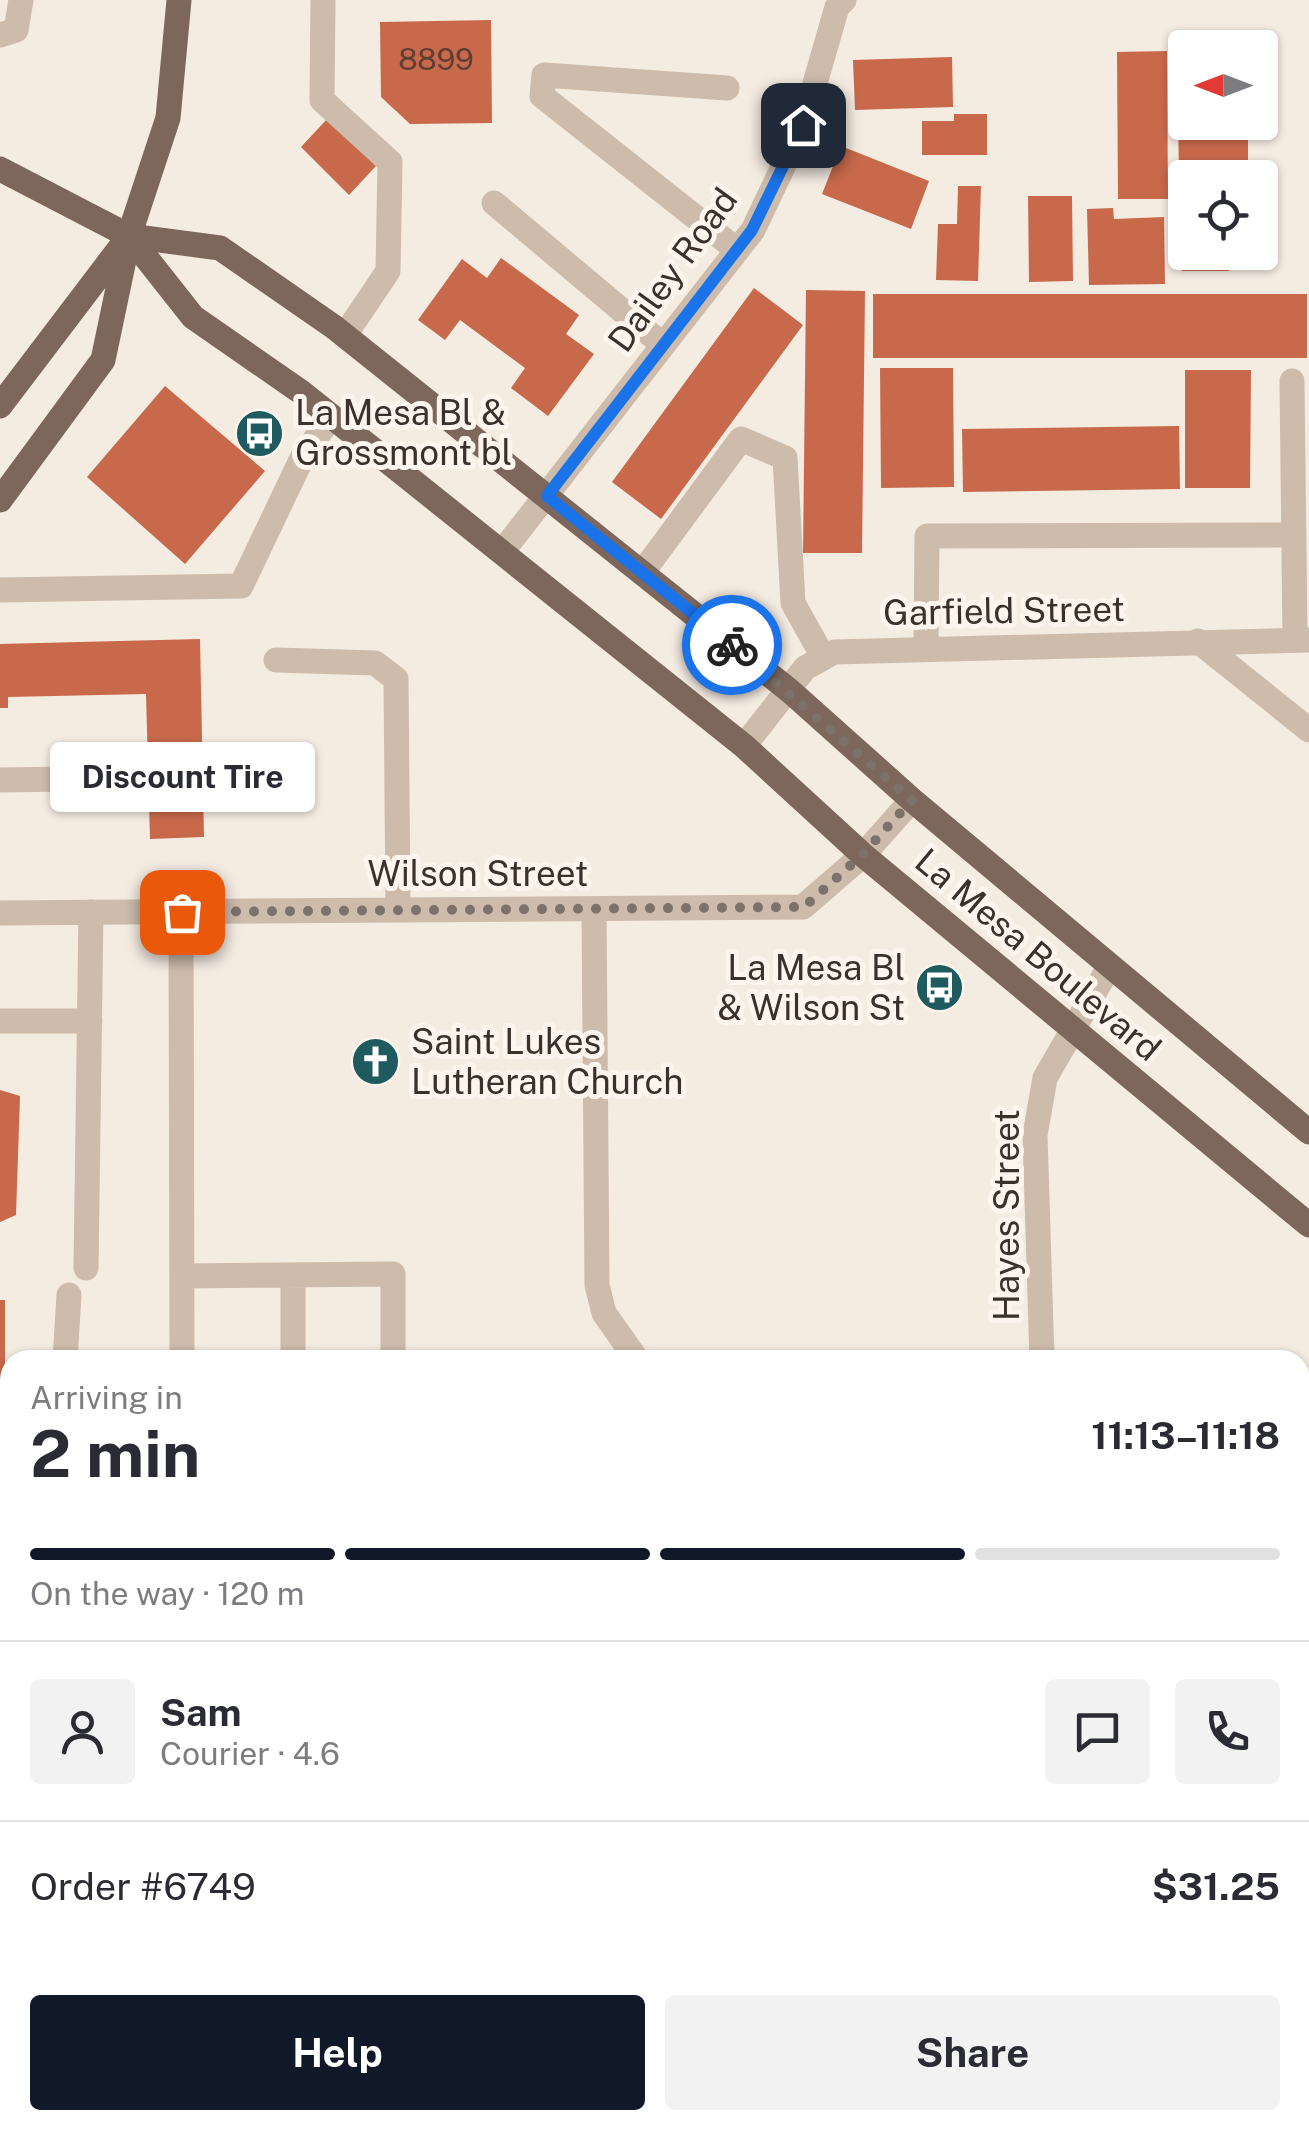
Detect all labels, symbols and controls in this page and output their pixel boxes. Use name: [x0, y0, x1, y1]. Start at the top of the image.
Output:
north arrow: [1168, 30, 1278, 140]
map controls: [1168, 30, 1278, 270]
house number: 8899: [398, 41, 474, 77]
pin: [761, 83, 846, 168]
icon: home: [776, 98, 831, 153]
button: locate: [1168, 160, 1278, 270]
street label: Dailey Road: [600, 180, 746, 359]
place label: La Mesa Bl & Grossmont bl: [295, 392, 512, 473]
bus stop icon: La Mesa Bl & Grossmont bl: [234, 407, 286, 459]
street label: Garfield Street: [883, 588, 1125, 633]
courier: [682, 595, 782, 695]
icon: bike: [705, 618, 760, 673]
callout: Discount Tire: [49, 742, 314, 812]
text: Discount Tire: [81, 758, 284, 795]
street label: La Mesa Boulevard: [907, 840, 1169, 1069]
street label: Wilson Street: [368, 853, 588, 894]
pin: [140, 870, 225, 955]
icon: bag: [155, 885, 210, 940]
place label: La Mesa Bl & Wilson St: [718, 947, 905, 1028]
bus stop icon: La Mesa Bl & Wilson St: [914, 962, 966, 1014]
place label: Saint Lukes Lutheran Church: [411, 1021, 684, 1102]
church icon: Saint Lukes Lutheran Church: [350, 1036, 402, 1088]
street label: Hayes Street: [986, 1109, 1027, 1321]
text: Arriving in: [30, 1379, 183, 1416]
text: 11:13–11:18: [1091, 1413, 1280, 1458]
text: 2 min: [30, 1415, 200, 1492]
text: On the way · 120 m: [30, 1575, 304, 1612]
button: person: [30, 1679, 135, 1784]
button: chat: [1045, 1679, 1150, 1784]
button: phone: [1175, 1679, 1280, 1784]
text: Sam: [160, 1690, 242, 1735]
text: Courier · 4.6: [160, 1735, 340, 1772]
text: Order #6749: [30, 1864, 256, 1909]
text: $31.25: [1152, 1864, 1280, 1909]
button: Help: [30, 1995, 645, 2110]
button: Share: [665, 1995, 1280, 2110]

